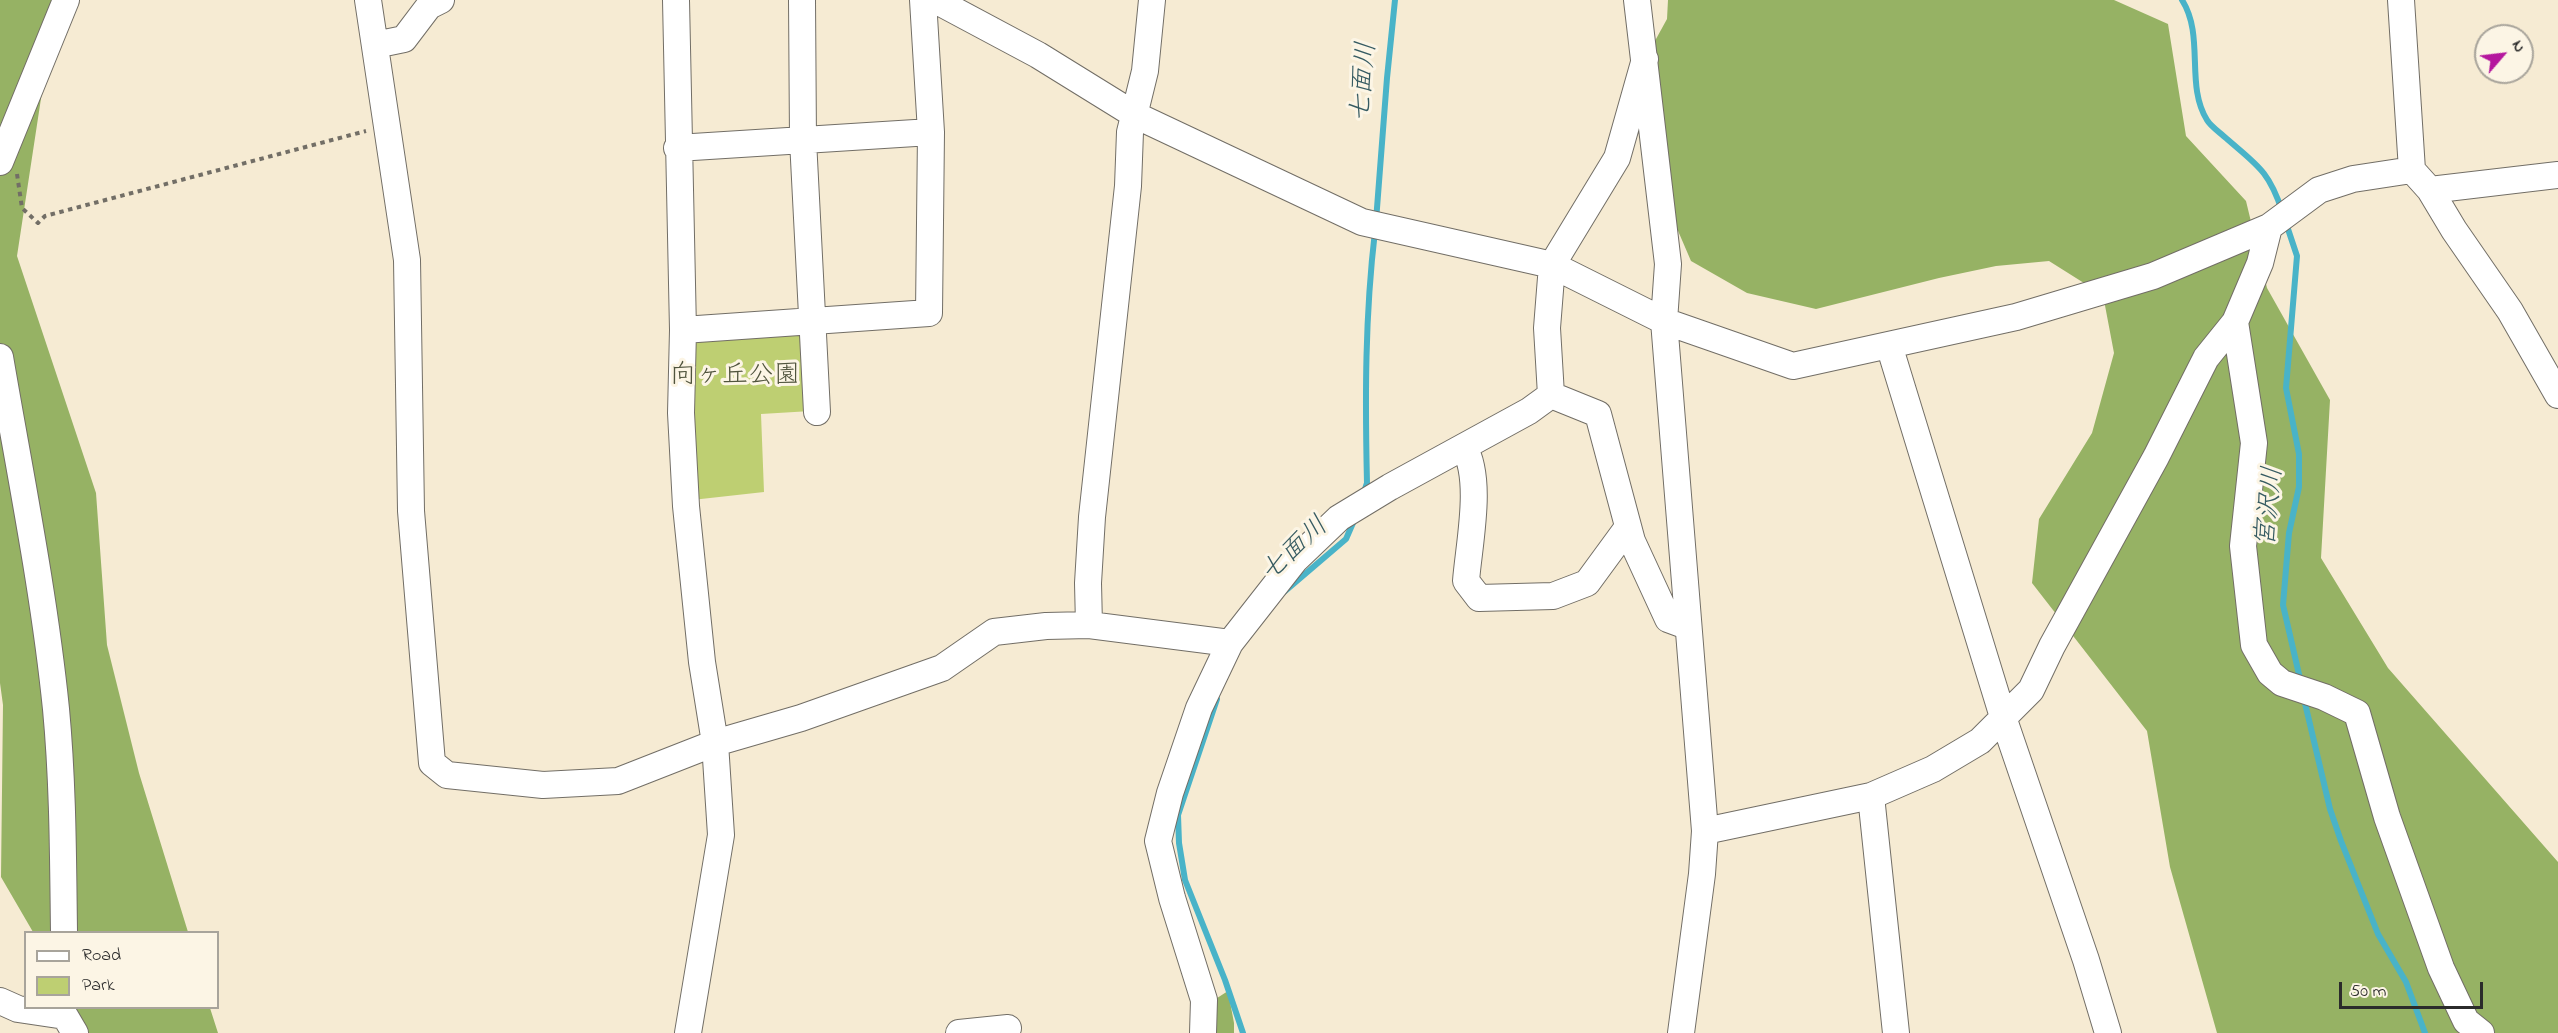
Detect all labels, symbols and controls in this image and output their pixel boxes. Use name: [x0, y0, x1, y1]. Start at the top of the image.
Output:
north arrow: [2474, 24, 2534, 84]
text: N: [2505, 36, 2531, 57]
water label: 七面川: [1346, 40, 1386, 124]
park label: 向ヶ丘公園: [670, 362, 800, 394]
water label: 宮沢川: [2252, 465, 2292, 549]
water label: 七面川: [1255, 512, 1337, 590]
legend: [24, 931, 219, 1009]
text: Road: [82, 943, 121, 969]
scale bar: [2342, 970, 2486, 1008]
text: Park: [82, 973, 115, 999]
text: 50 m: [2350, 979, 2387, 1005]

